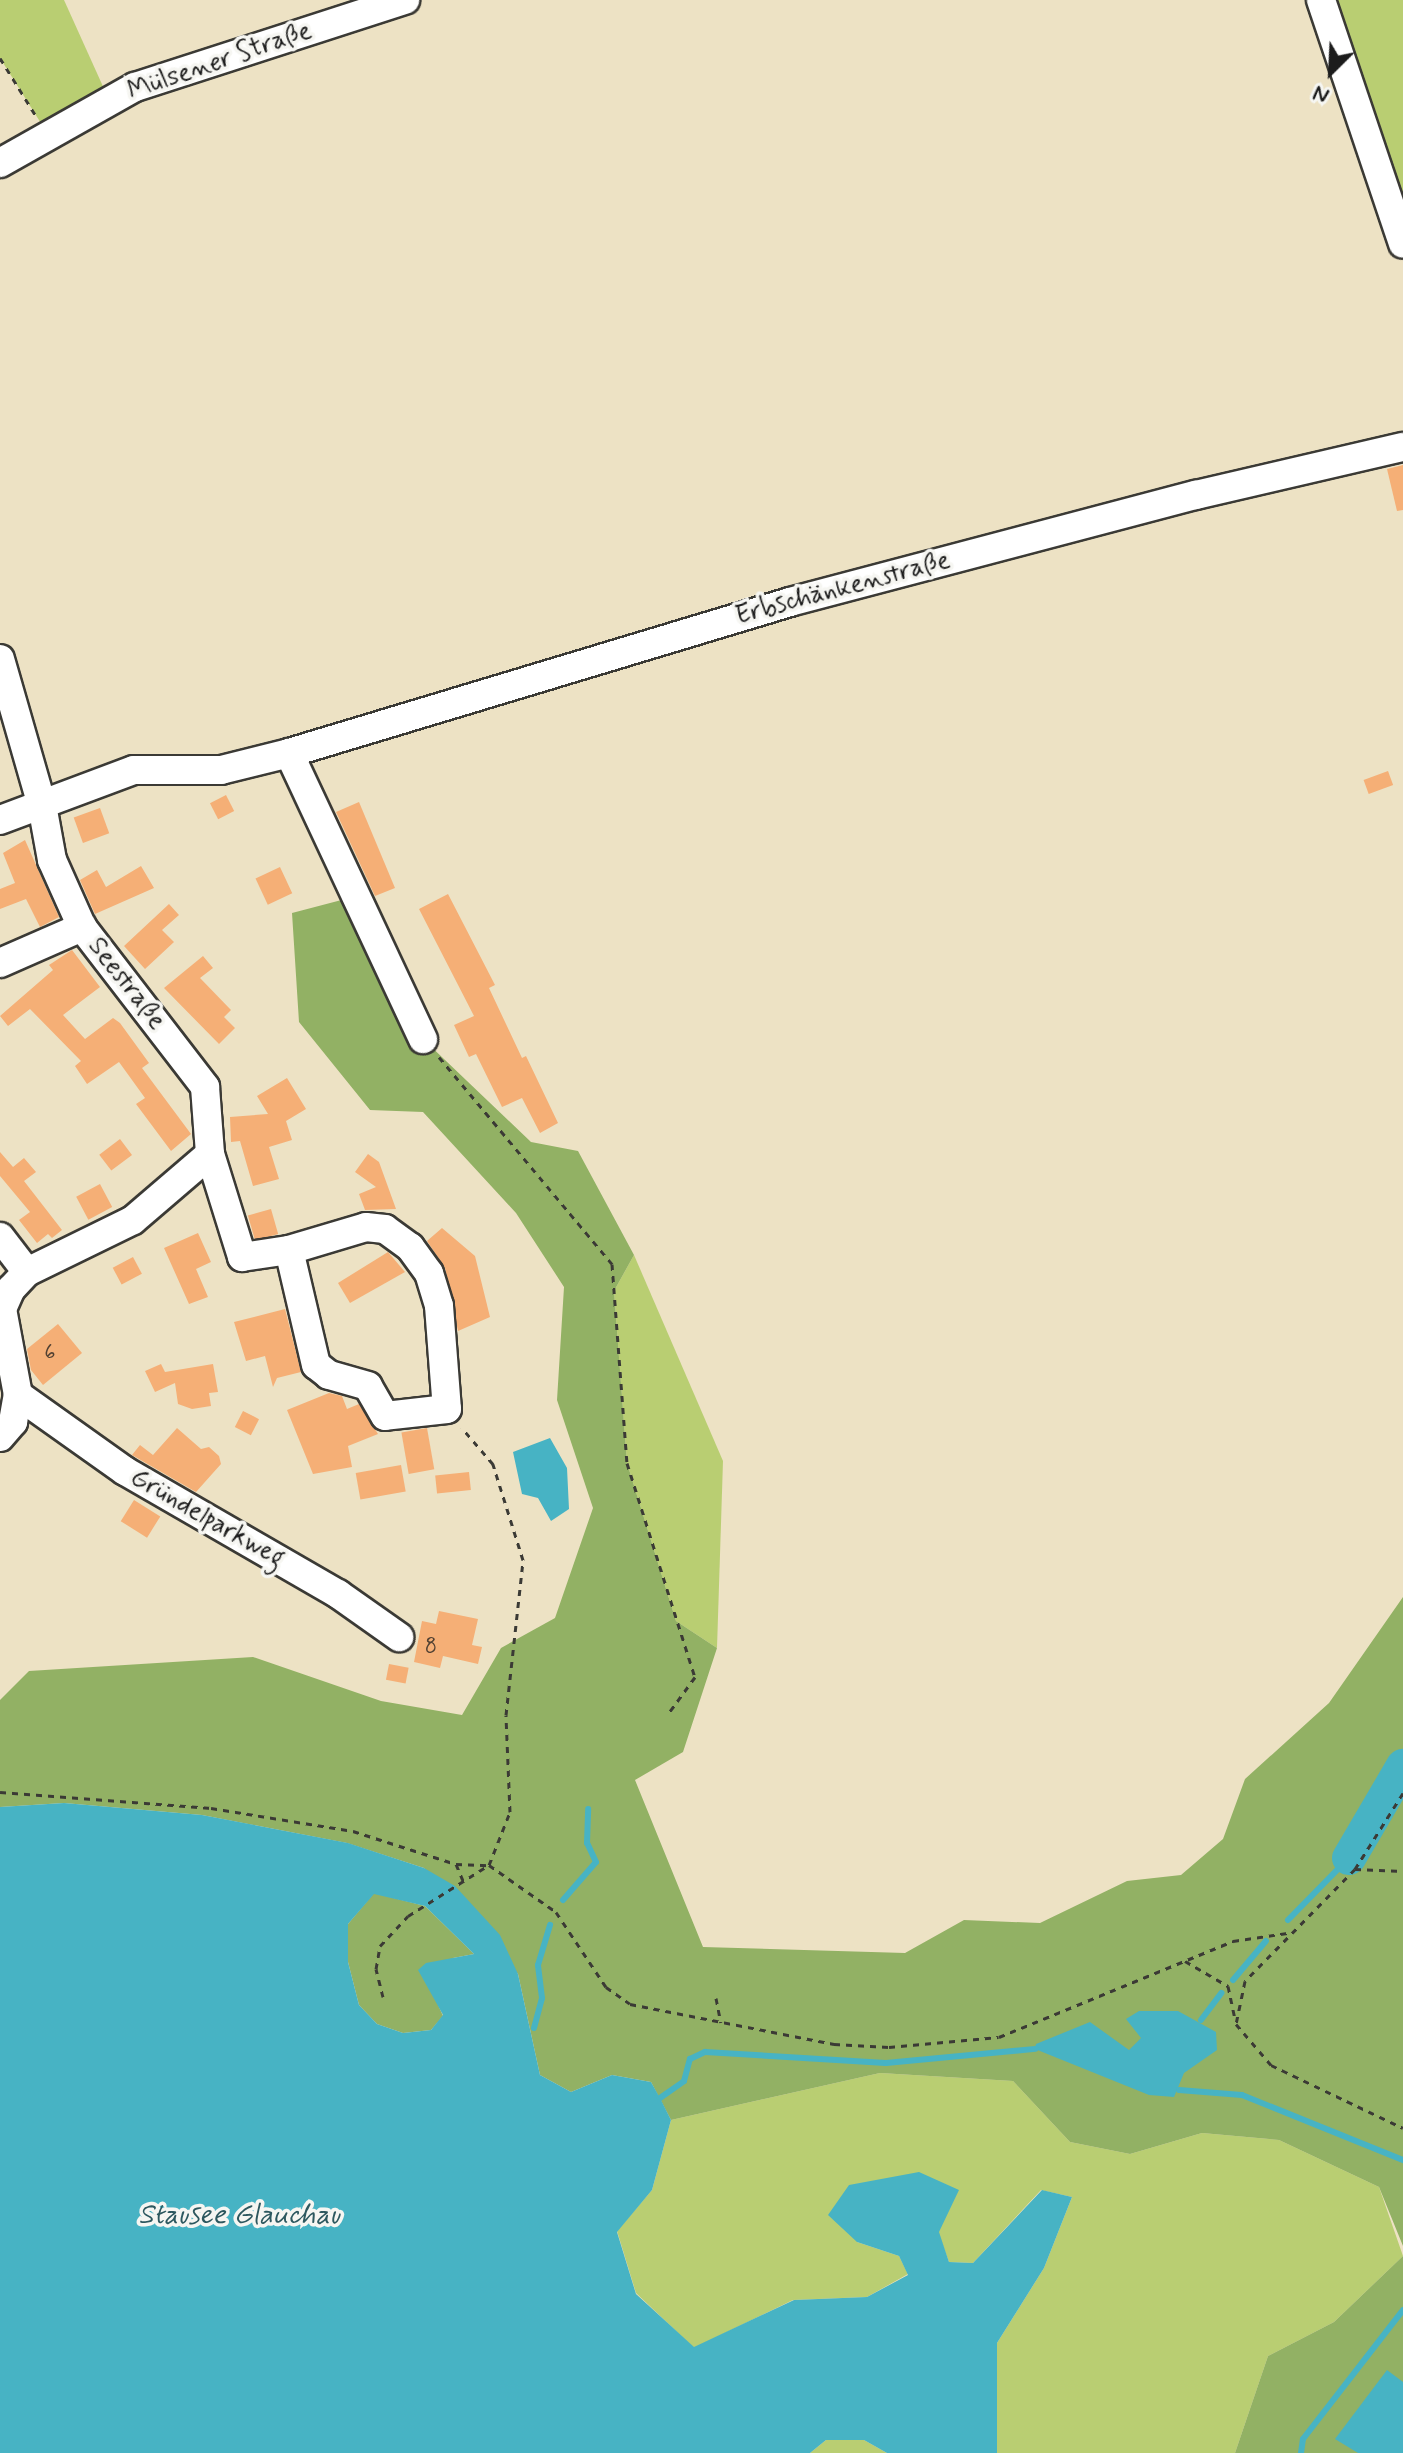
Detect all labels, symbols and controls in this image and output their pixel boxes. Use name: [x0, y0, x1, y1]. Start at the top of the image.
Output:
street label: Mülsener Straße: [124, 16, 316, 108]
north arrow: [1291, 32, 1371, 112]
text: N: [1309, 78, 1334, 110]
street label: Erbschänkenstraße: [732, 545, 954, 633]
street label: Seestraße: [80, 932, 172, 1036]
house number: 6: [44, 1341, 56, 1367]
street label: Gründelparkweg: [124, 1462, 290, 1576]
house number: 8: [425, 1635, 437, 1661]
water label: Stausee Glauchau: [141, 2199, 337, 2233]

